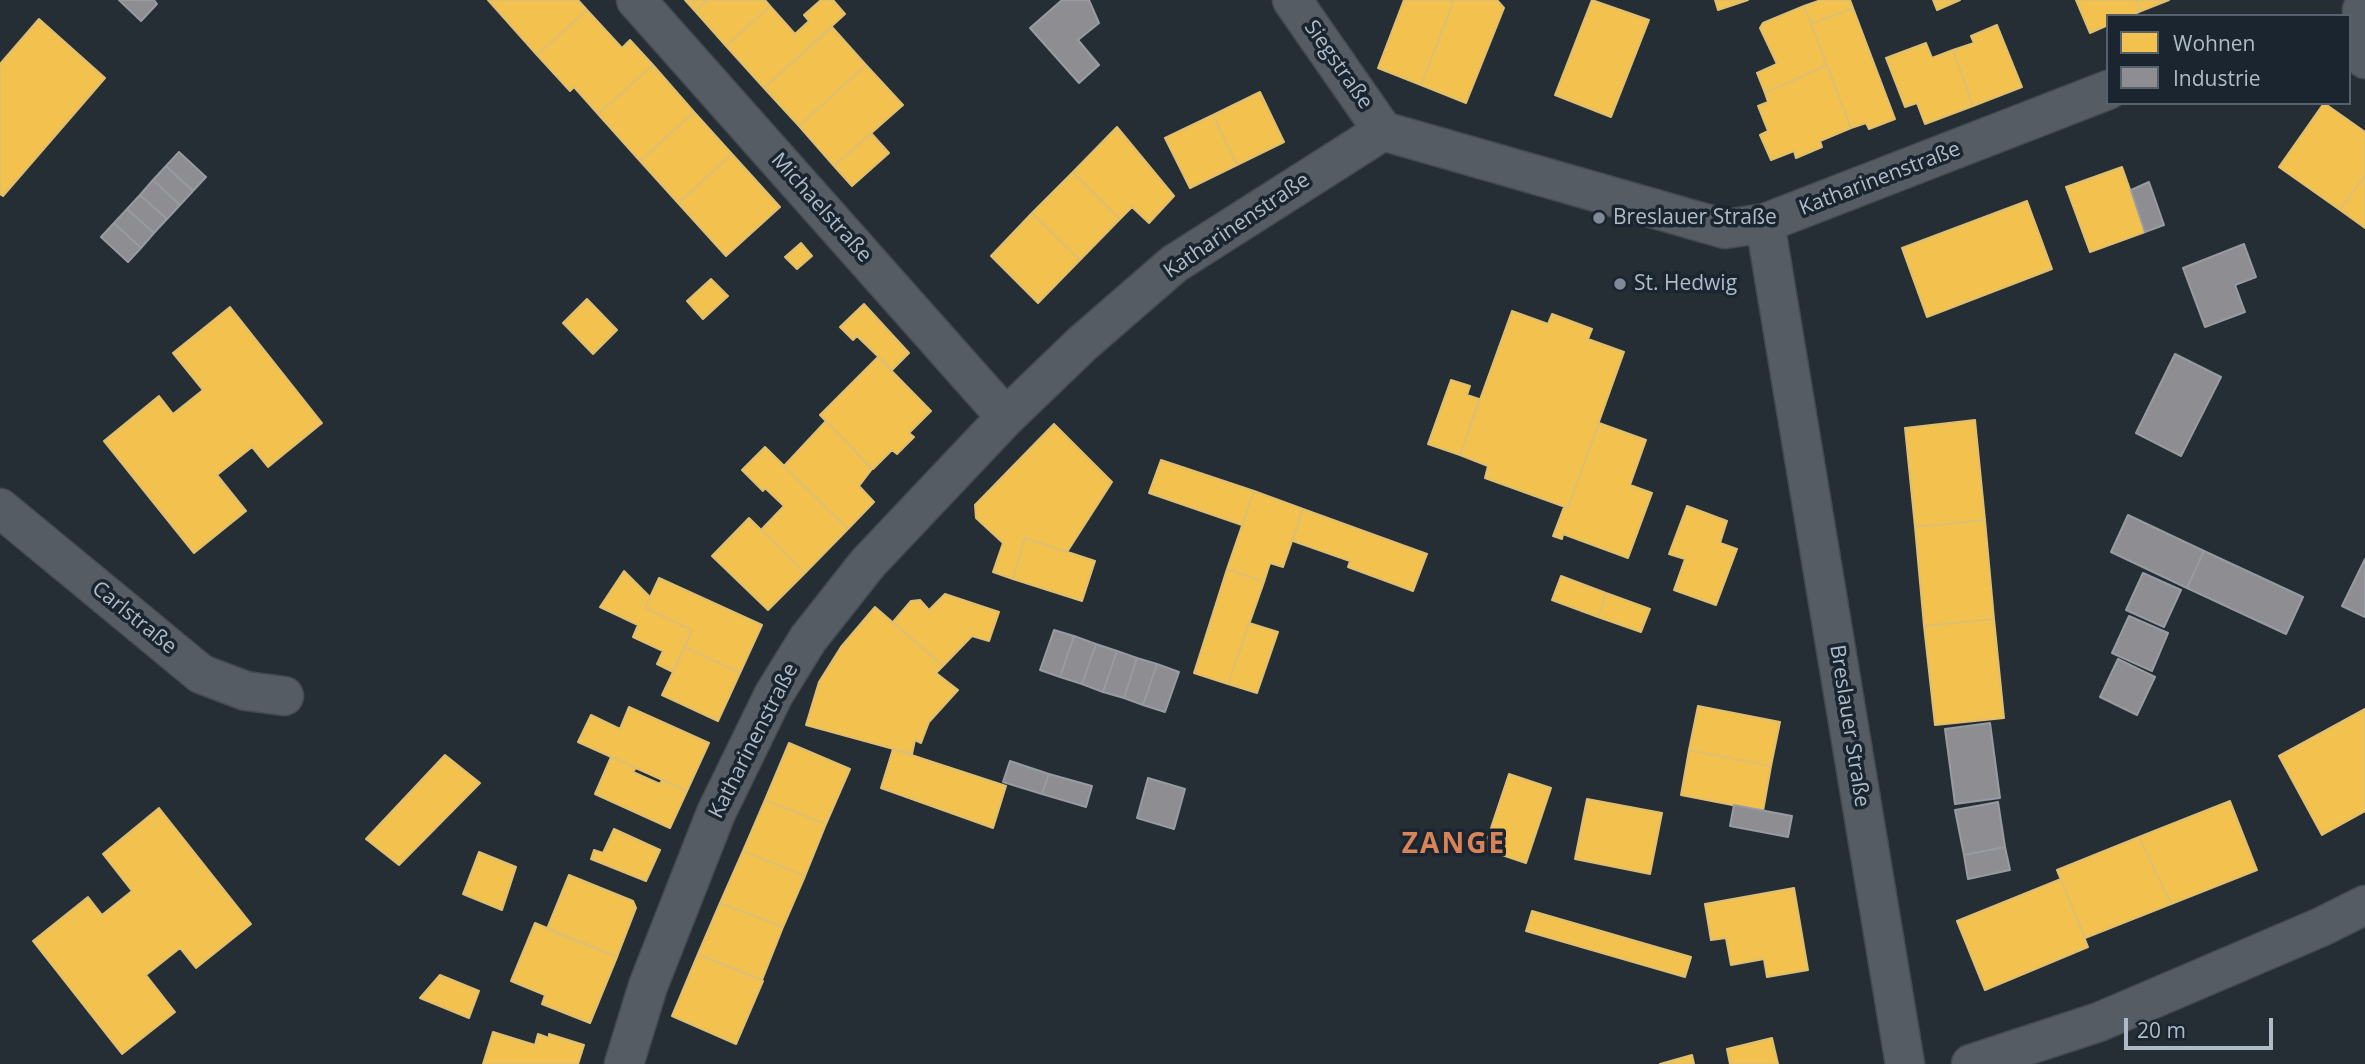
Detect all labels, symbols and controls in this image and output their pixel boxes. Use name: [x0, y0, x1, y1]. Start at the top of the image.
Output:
legend: [2106, 14, 2351, 105]
street label: Siegstraße: [1298, 16, 1378, 114]
text: Wohnen: [2173, 29, 2255, 57]
text: Industrie: [2173, 64, 2261, 92]
street label: Katharinenstraße: [1796, 137, 1964, 221]
street label: Michaelstraße: [765, 148, 877, 268]
street label: Katharinenstraße: [1159, 168, 1315, 284]
place label: Breslauer Straße: [1613, 205, 1777, 231]
marker: Breslauer Straße: [1591, 210, 1607, 226]
place label: St. Hedwig: [1634, 271, 1737, 297]
marker: St. Hedwig: [1612, 276, 1628, 292]
street label: Carlstraße: [87, 576, 181, 660]
street label: Breslauer Straße: [1824, 643, 1874, 809]
street label: Katharinenstraße: [704, 659, 804, 823]
district label: ZANGE: [1402, 828, 1506, 862]
scale bar: [2127, 1004, 2276, 1048]
text: 20 m: [2137, 1016, 2186, 1044]

